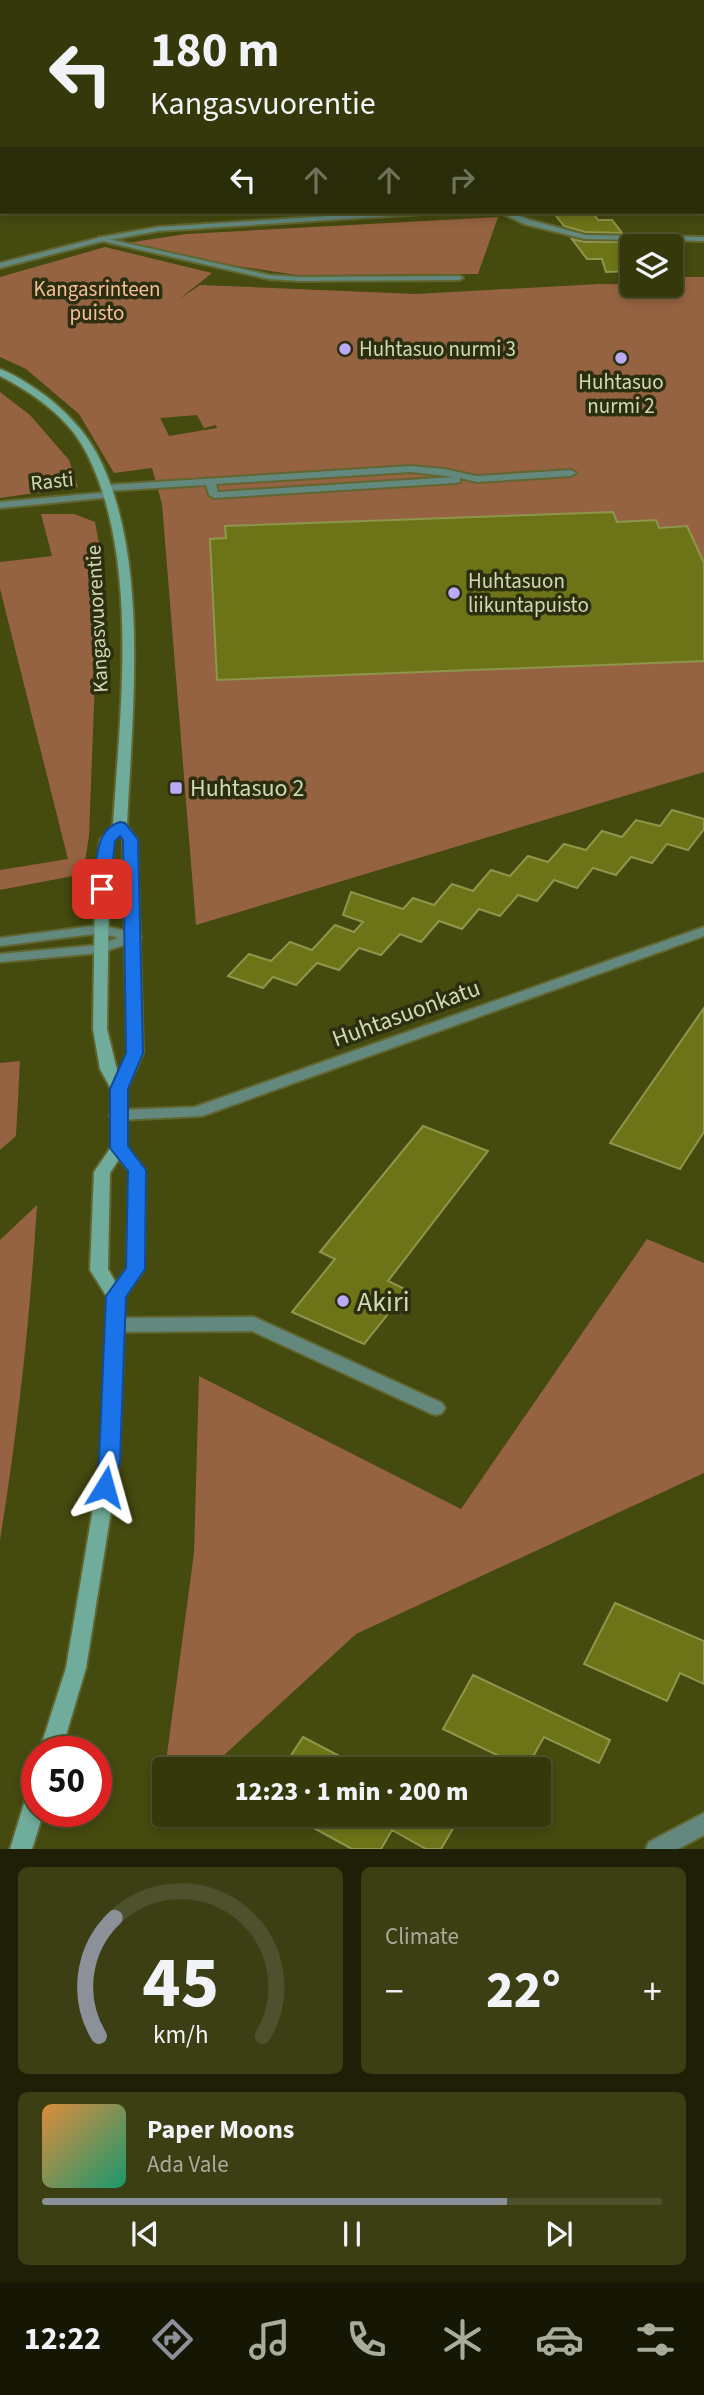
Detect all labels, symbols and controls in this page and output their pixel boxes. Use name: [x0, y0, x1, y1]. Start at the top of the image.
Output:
text: 180 m: [150, 16, 279, 86]
icon: left: [35, 28, 126, 119]
text: Kangasvuorentie: [150, 81, 376, 127]
icon: left: [224, 161, 262, 199]
icon: ahead: [297, 161, 335, 199]
icon: ahead: [370, 161, 408, 199]
icon: right: [443, 161, 481, 199]
map controls: [620, 234, 683, 297]
button: layers: [620, 234, 683, 297]
park label: Kangasrinteen puisto: [34, 274, 160, 328]
place label: Huhtasuo nurmi 3: [359, 334, 516, 364]
marker: Huhtasuo nurmi 3: [337, 341, 353, 357]
marker: Huhtasuo nurmi 2: [613, 350, 629, 366]
place label: Huhtasuo nurmi 2: [578, 367, 664, 421]
street label: Rasti: [29, 464, 75, 498]
street label: Kangasvuorentie: [78, 544, 116, 694]
place label: Huhtasuon liikuntapuisto: [468, 566, 589, 620]
marker: Huhtasuon liikuntapuisto: [446, 585, 462, 601]
place label: Huhtasuo 2: [190, 771, 304, 806]
marker: Huhtasuo 2: [168, 780, 184, 796]
pin: [72, 859, 132, 919]
icon: arrive: [83, 870, 121, 908]
street label: Huhtasuonkatu: [327, 970, 485, 1056]
place label: Akiri: [357, 1282, 410, 1322]
marker: Akiri: [335, 1293, 351, 1309]
position arrow: [68, 1450, 142, 1524]
speed limit sign: 50: [21, 1736, 112, 1827]
text: 12:23 · 1 min · 200 m: [235, 1773, 468, 1810]
text: Climate: [385, 1920, 459, 1953]
text: 45: [142, 1932, 219, 2036]
text: 22°: [486, 1954, 561, 2028]
text: −: [385, 1965, 404, 2019]
text: +: [643, 1965, 662, 2019]
text: km/h: [153, 2017, 208, 2053]
text: Paper Moons: [147, 2111, 294, 2148]
text: Ada Vale: [147, 2148, 229, 2181]
icon: previous: [126, 2215, 164, 2253]
icon: pause: [333, 2215, 371, 2253]
icon: next: [540, 2215, 578, 2253]
icon: directions: [148, 2315, 197, 2364]
icon: music: [245, 2315, 294, 2364]
icon: phone: [342, 2315, 391, 2364]
icon: climate: [438, 2315, 487, 2364]
icon: car: [535, 2315, 584, 2364]
icon: filters: [631, 2315, 680, 2364]
text: 12:22: [24, 2316, 101, 2362]

